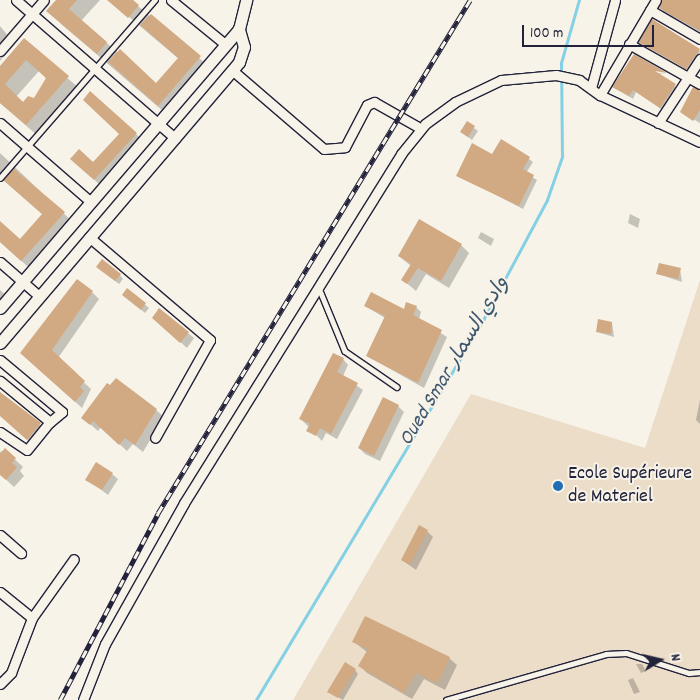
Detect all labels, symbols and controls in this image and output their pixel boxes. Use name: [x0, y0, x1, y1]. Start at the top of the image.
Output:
scale bar: [525, 15, 658, 47]
text: 100 m: [530, 23, 563, 45]
water label: Oued Smar وادي السمار: [395, 273, 515, 451]
place label: Ecole Supérieure de Materiel: [568, 462, 692, 509]
marker: Ecole Supérieure de Materiel: [552, 480, 564, 492]
north arrow: [635, 635, 685, 685]
text: N: [664, 653, 685, 663]

